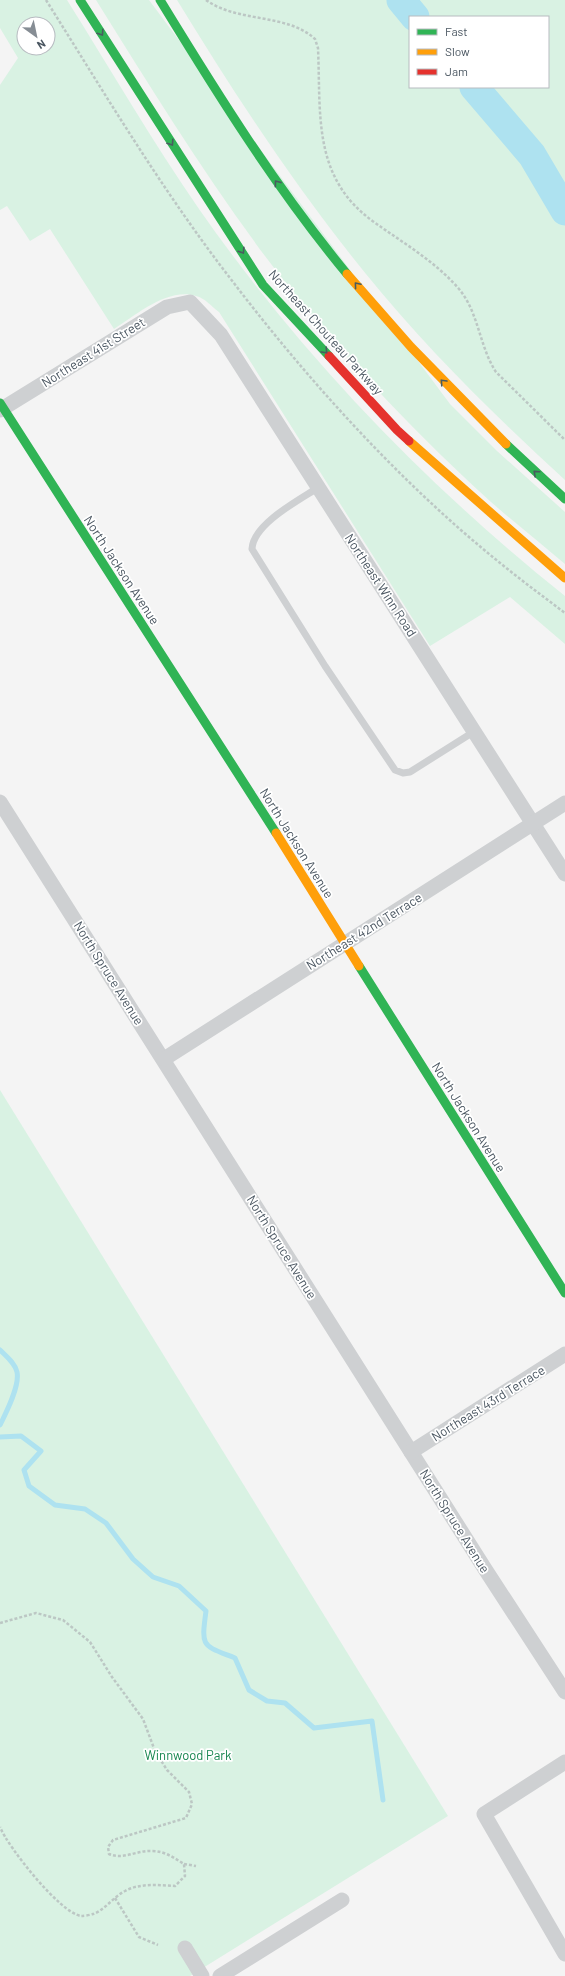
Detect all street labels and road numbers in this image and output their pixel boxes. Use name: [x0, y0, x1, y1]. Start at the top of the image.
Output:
street label: Northeast Chouteau Parkway: [265, 266, 387, 398]
street label: Northeast 41st Street: [38, 314, 148, 390]
street label: North Jackson Avenue: [81, 512, 163, 628]
street label: Northeast Winn Road: [342, 530, 420, 640]
street label: North Jackson Avenue: [257, 785, 337, 901]
street label: Northeast 42nd Terrace: [303, 889, 425, 973]
street label: North Spruce Avenue: [71, 918, 147, 1028]
street label: North Jackson Avenue: [429, 1059, 509, 1175]
street label: North Spruce Avenue: [244, 1192, 320, 1302]
street label: Northeast 43rd Terrace: [428, 1362, 548, 1444]
street label: North Spruce Avenue: [417, 1466, 493, 1576]

